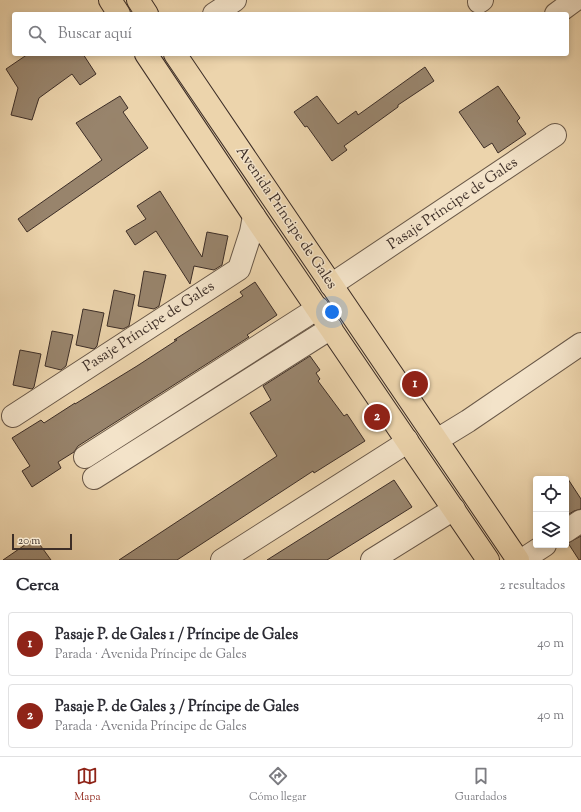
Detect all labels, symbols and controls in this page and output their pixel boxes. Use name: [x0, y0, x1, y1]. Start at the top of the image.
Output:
search box: [12, 12, 569, 56]
icon: search: [26, 23, 48, 45]
text: Buscar aquí: [58, 24, 132, 45]
street label: Avenida Príncipe de Gales: [230, 142, 342, 294]
street label: Pasaje Príncipe de Gales: [384, 152, 522, 256]
street label: Pasaje Príncipe de Gales: [79, 276, 219, 378]
your location: [322, 302, 342, 322]
pin: 1: [402, 369, 428, 399]
pin: 2: [364, 402, 390, 432]
map controls: [533, 476, 569, 548]
button: locate: [533, 476, 569, 512]
button: layers: [533, 512, 569, 548]
scale bar: [12, 532, 72, 551]
text: 20 m: [18, 533, 40, 549]
text: Cerca: [16, 574, 59, 598]
text: 2 resultados: [499, 577, 565, 595]
text: Pasaje P. de Gales 1 / Príncipe de Gales: [55, 625, 298, 646]
text: 1: [28, 635, 32, 653]
text: 40 m: [537, 635, 564, 653]
text: Parada · Avenida Príncipe de Gales: [55, 646, 247, 664]
text: Pasaje P. de Gales 3 / Príncipe de Gales: [55, 697, 299, 718]
text: 2: [27, 707, 33, 725]
text: 40 m: [537, 707, 564, 725]
text: Parada · Avenida Príncipe de Gales: [55, 718, 247, 736]
tab: Mapa: [74, 765, 100, 805]
tab: Cómo llegar: [249, 765, 306, 805]
tab: Guardados: [455, 765, 507, 805]

